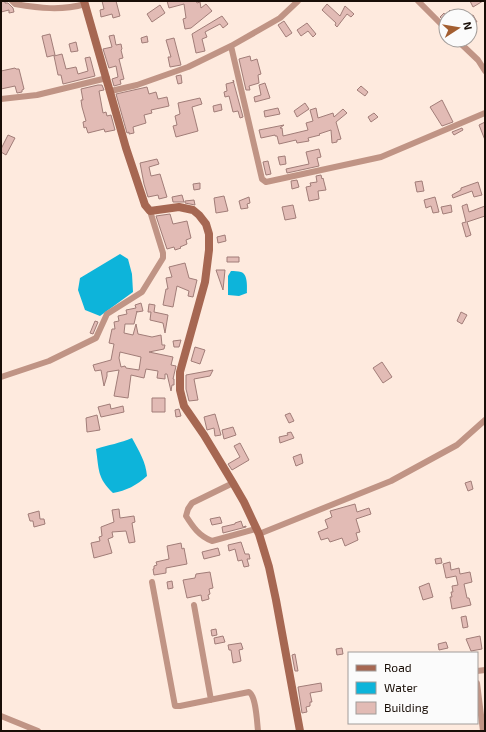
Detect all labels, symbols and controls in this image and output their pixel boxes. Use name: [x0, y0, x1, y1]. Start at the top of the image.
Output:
north arrow: [438, 8, 478, 48]
text: N: [461, 21, 475, 31]
legend: [348, 652, 478, 724]
text: Road: [384, 660, 412, 674]
text: Water: [384, 680, 418, 694]
text: Building: [384, 700, 429, 714]

